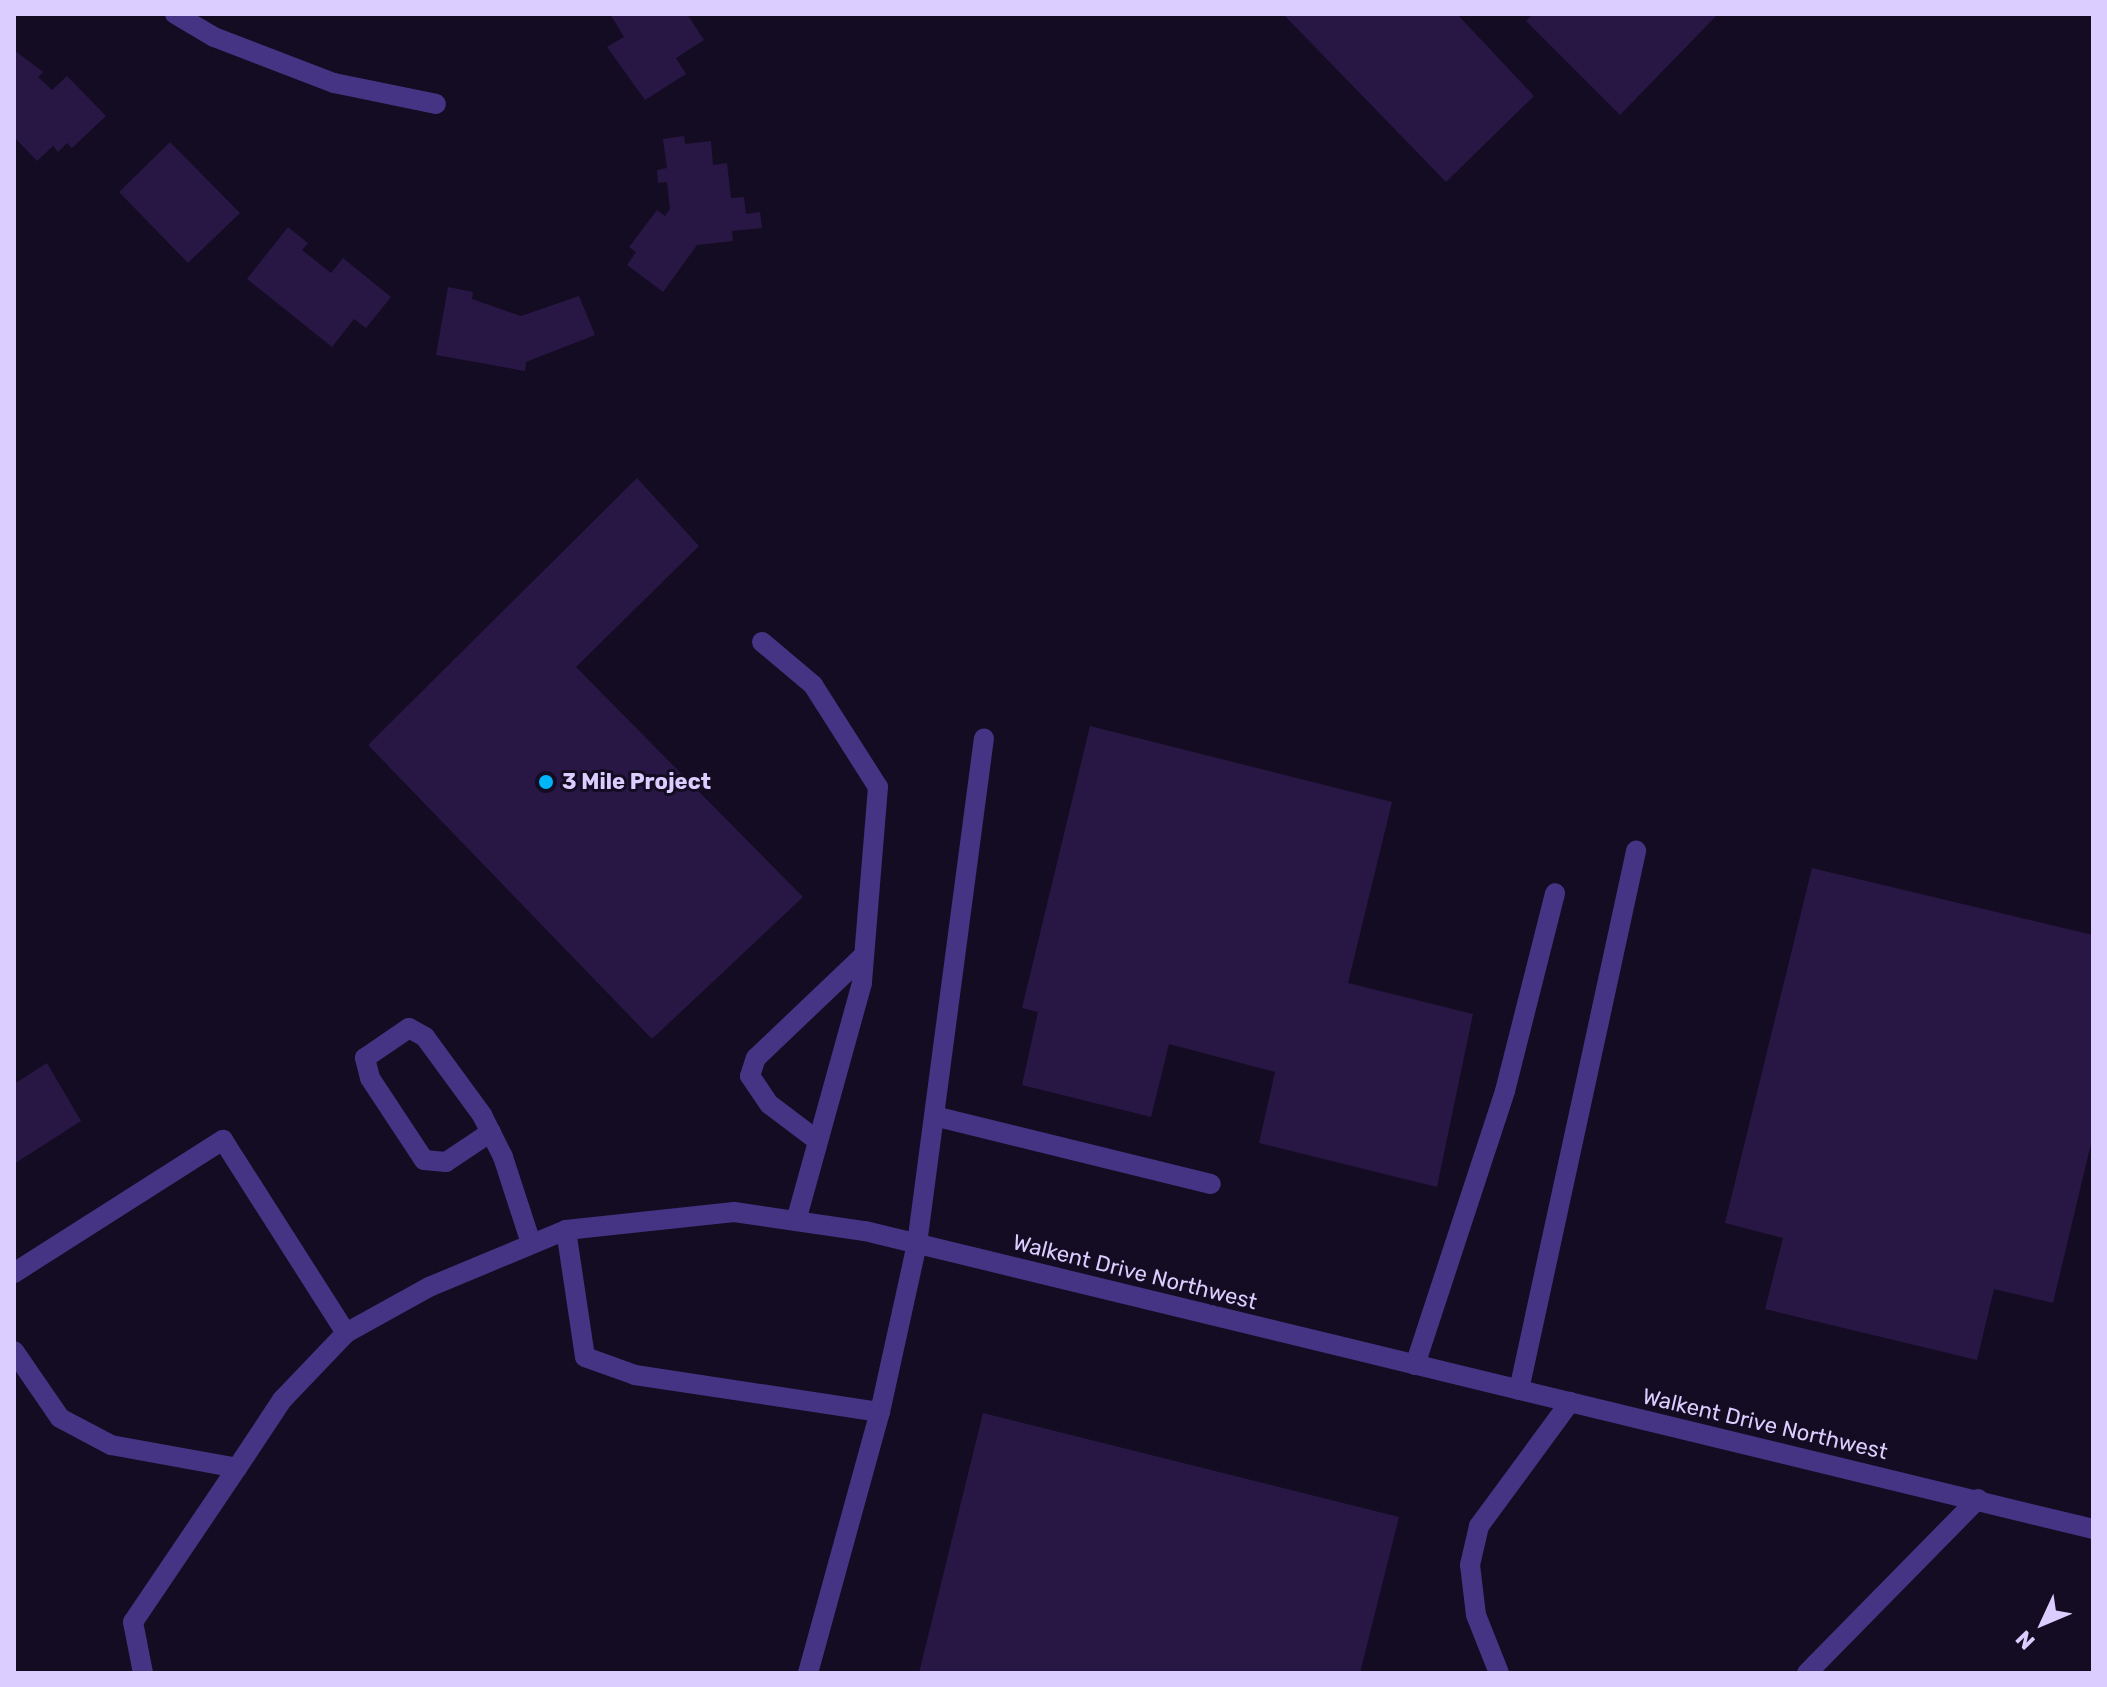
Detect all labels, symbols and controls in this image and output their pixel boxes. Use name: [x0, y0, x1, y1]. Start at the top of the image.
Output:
place label: 3 Mile Project: [562, 769, 711, 795]
marker: 3 Mile Project: [537, 773, 555, 791]
street label: Walkent Drive Northwest: [1010, 1229, 1260, 1315]
street label: Walkent Drive Northwest: [1640, 1383, 1890, 1465]
north arrow: [2003, 1583, 2083, 1663]
text: N: [2010, 1625, 2041, 1655]

